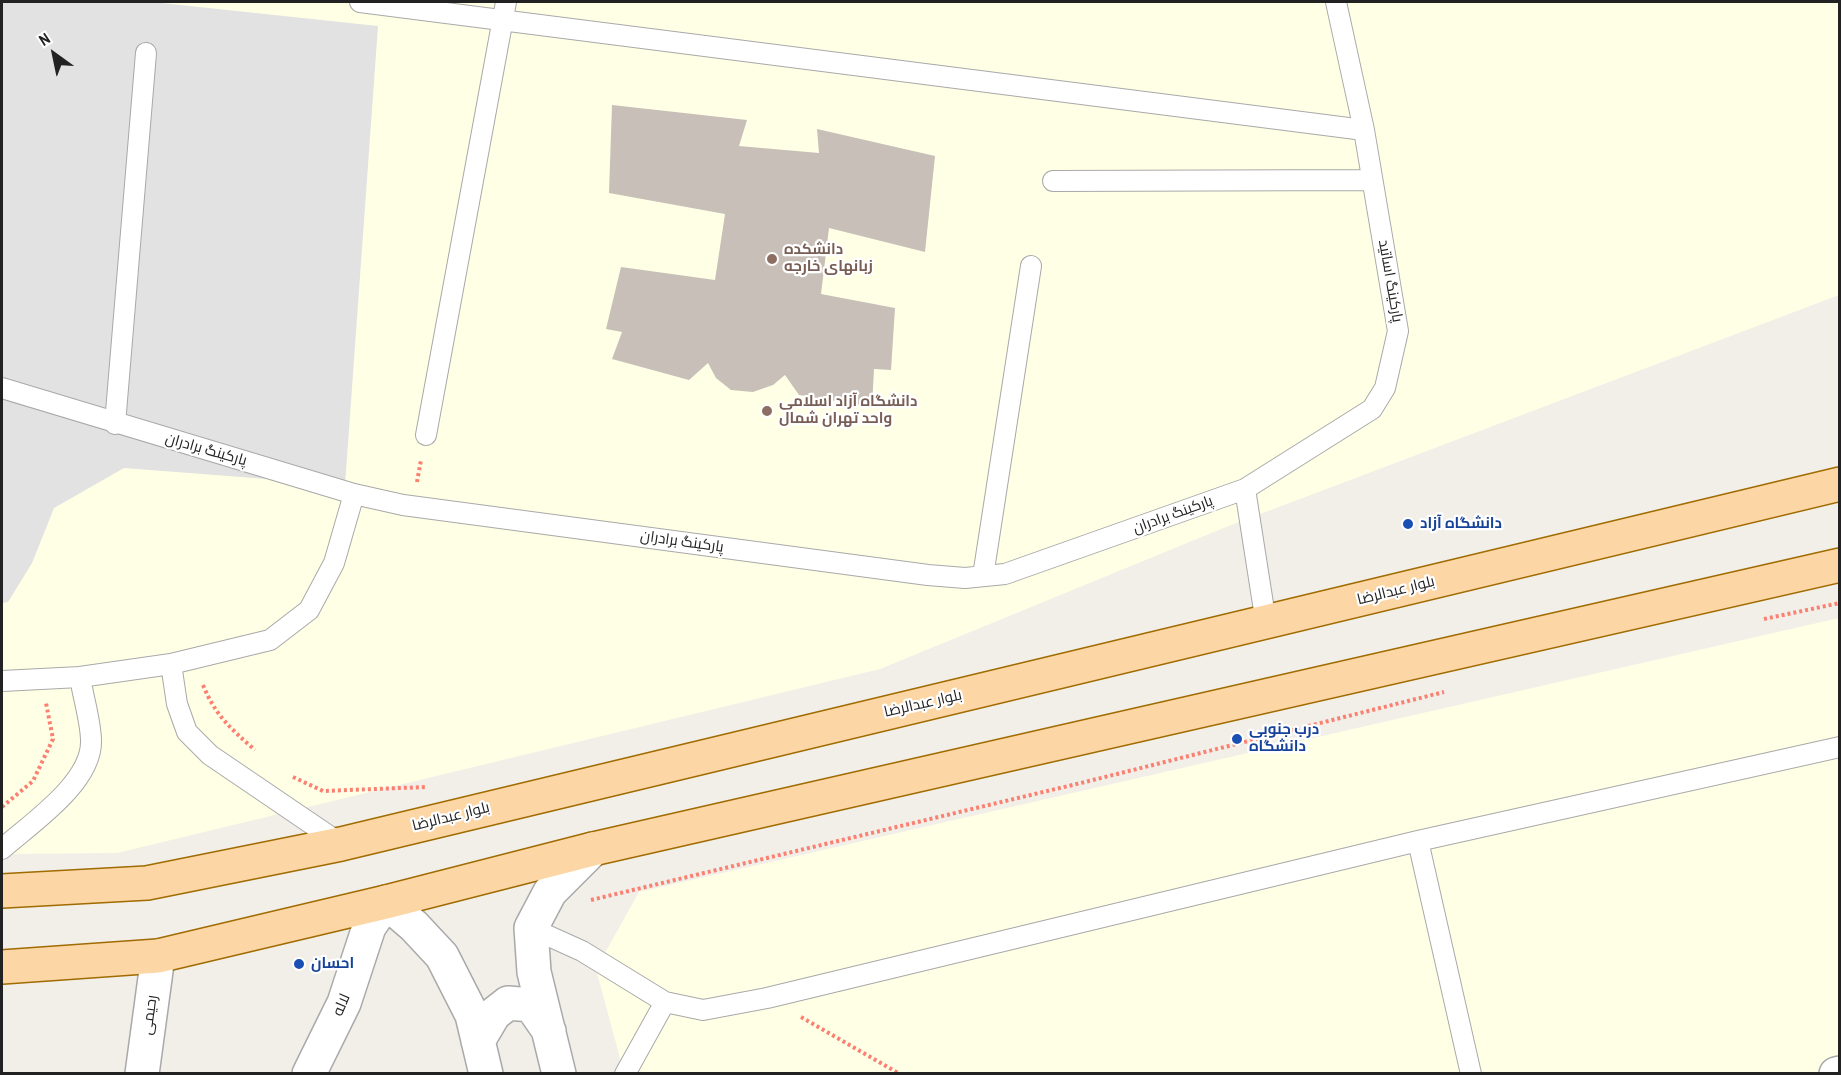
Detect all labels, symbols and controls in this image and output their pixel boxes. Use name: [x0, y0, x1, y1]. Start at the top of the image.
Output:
north arrow: [24, 24, 84, 84]
text: N: [34, 27, 54, 51]
street label: پارکینگ اساتید: [1374, 238, 1406, 324]
place label: دانشکده زبانهای خارجه: [784, 241, 873, 276]
marker: دانشکده زبانهای خارجه: [765, 252, 779, 266]
place label: دانشگاه آزاد اسلامی واحد تهران شمال: [779, 393, 917, 428]
marker: دانشگاه آزاد اسلامی واحد تهران شمال: [760, 404, 774, 418]
street label: پارکینگ برادران: [163, 430, 249, 470]
street label: پارکینگ برادران: [1130, 492, 1216, 538]
place label: دانشگاه آزاد: [1420, 515, 1502, 533]
marker: دانشگاه آزاد: [1401, 517, 1415, 531]
street label: پارکینگ برادران: [639, 527, 725, 557]
street label: بلوار عبدالرضا: [1355, 573, 1437, 609]
street label: بلوار عبدالرضا: [882, 686, 964, 722]
place label: درب جنوبی دانشگاه: [1249, 721, 1319, 756]
marker: درب جنوبی دانشگاه: [1230, 732, 1244, 746]
street label: بلوار عبدالرضا: [410, 799, 492, 835]
place label: احسان: [311, 955, 354, 973]
marker: احسان: [292, 957, 306, 971]
street label: لاله: [329, 991, 355, 1019]
street label: رحیمی: [138, 994, 162, 1036]

